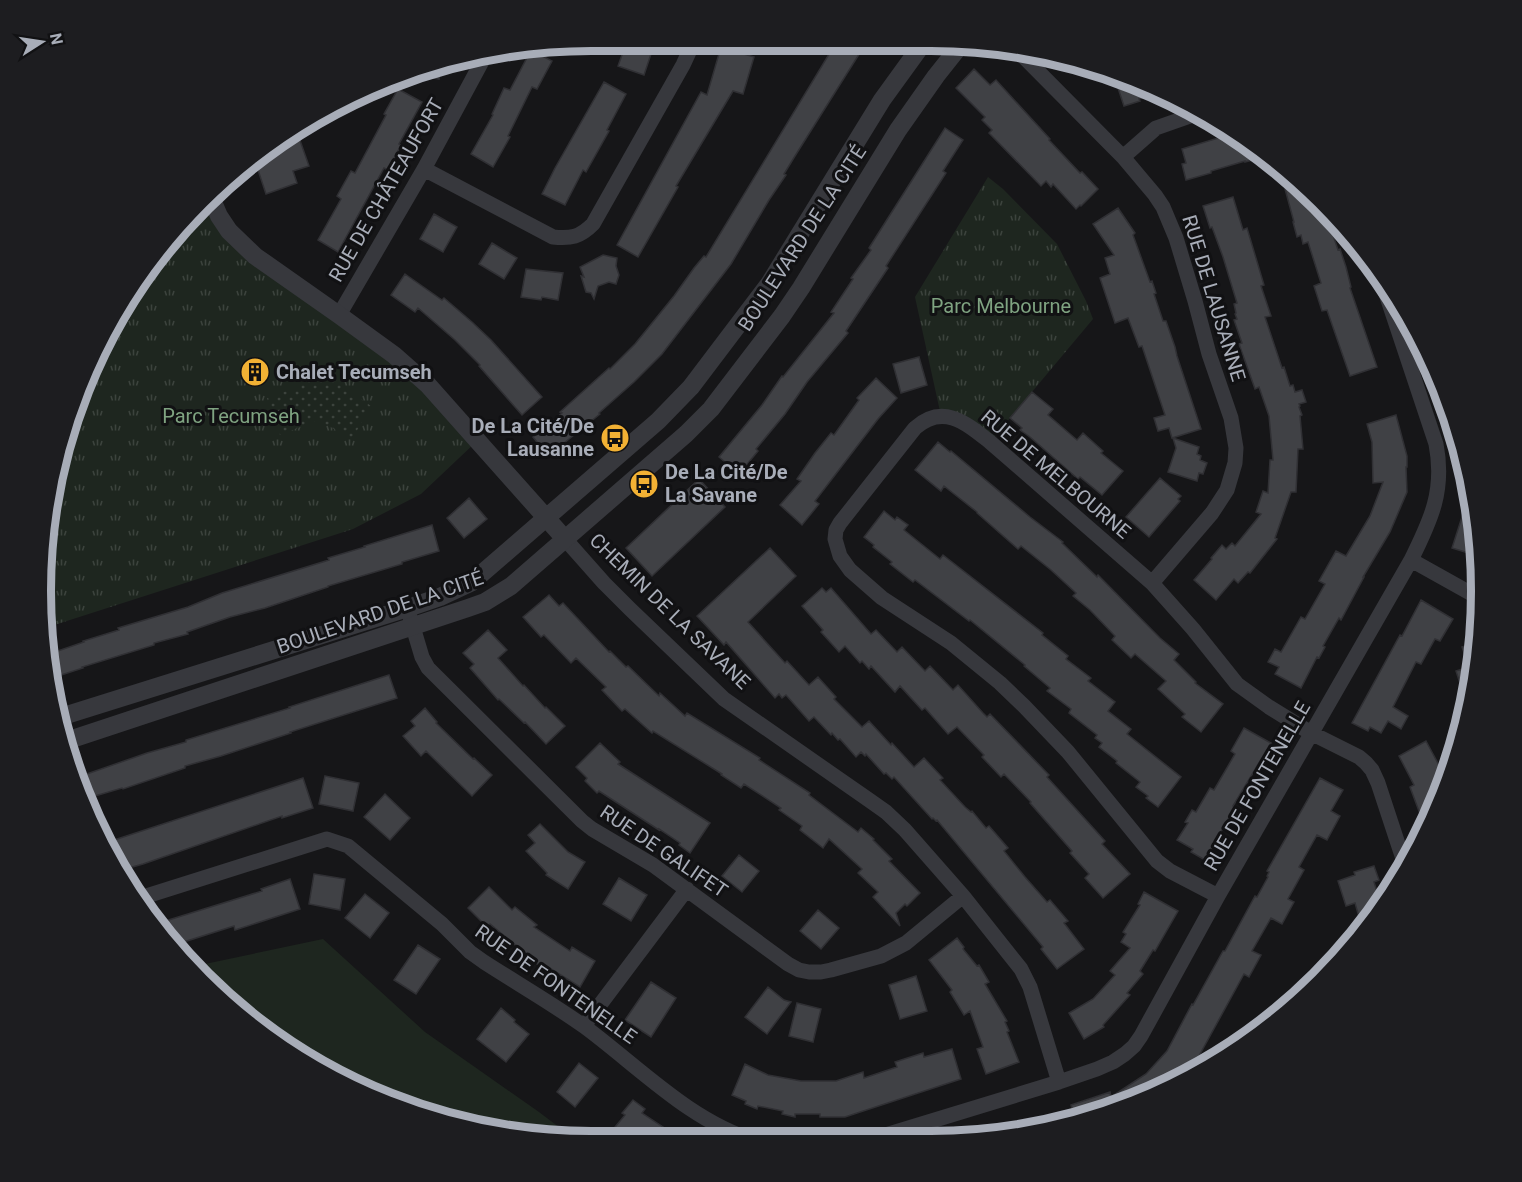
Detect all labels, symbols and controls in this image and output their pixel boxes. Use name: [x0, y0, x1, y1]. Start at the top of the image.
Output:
north arrow: [12, 12, 72, 72]
text: N: [46, 31, 67, 46]
street label: RUE DE CHÂTEAUFORT: [324, 94, 448, 286]
street label: BOULEVARD DE LA CITÉ: [733, 141, 871, 335]
street label: RUE DE LAUSANNE: [1177, 212, 1251, 384]
park label: Parc Melbourne: [931, 294, 1071, 318]
building icon: Chalet Tecumseh: [239, 356, 271, 388]
place label: Chalet Tecumseh: [276, 360, 432, 384]
park label: Parc Tecumseh: [162, 404, 300, 428]
street label: RUE DE MELBOURNE: [976, 404, 1136, 544]
place label: De La Cité/De Lausanne: [472, 414, 594, 461]
bus stop icon: De La Cité/De Lausanne: [599, 422, 631, 454]
place label: De La Cité/De La Savane: [665, 460, 788, 507]
bus stop icon: De La Cité/De La Savane: [628, 468, 660, 500]
street label: CHEMIN DE LA SAVANE: [585, 528, 755, 694]
street label: BOULEVARD DE LA CITÉ: [274, 565, 486, 659]
street label: RUE DE FONTENELLE: [1199, 697, 1315, 875]
street label: RUE DE GALIFET: [596, 800, 732, 903]
street label: RUE DE FONTENELLE: [471, 919, 641, 1049]

